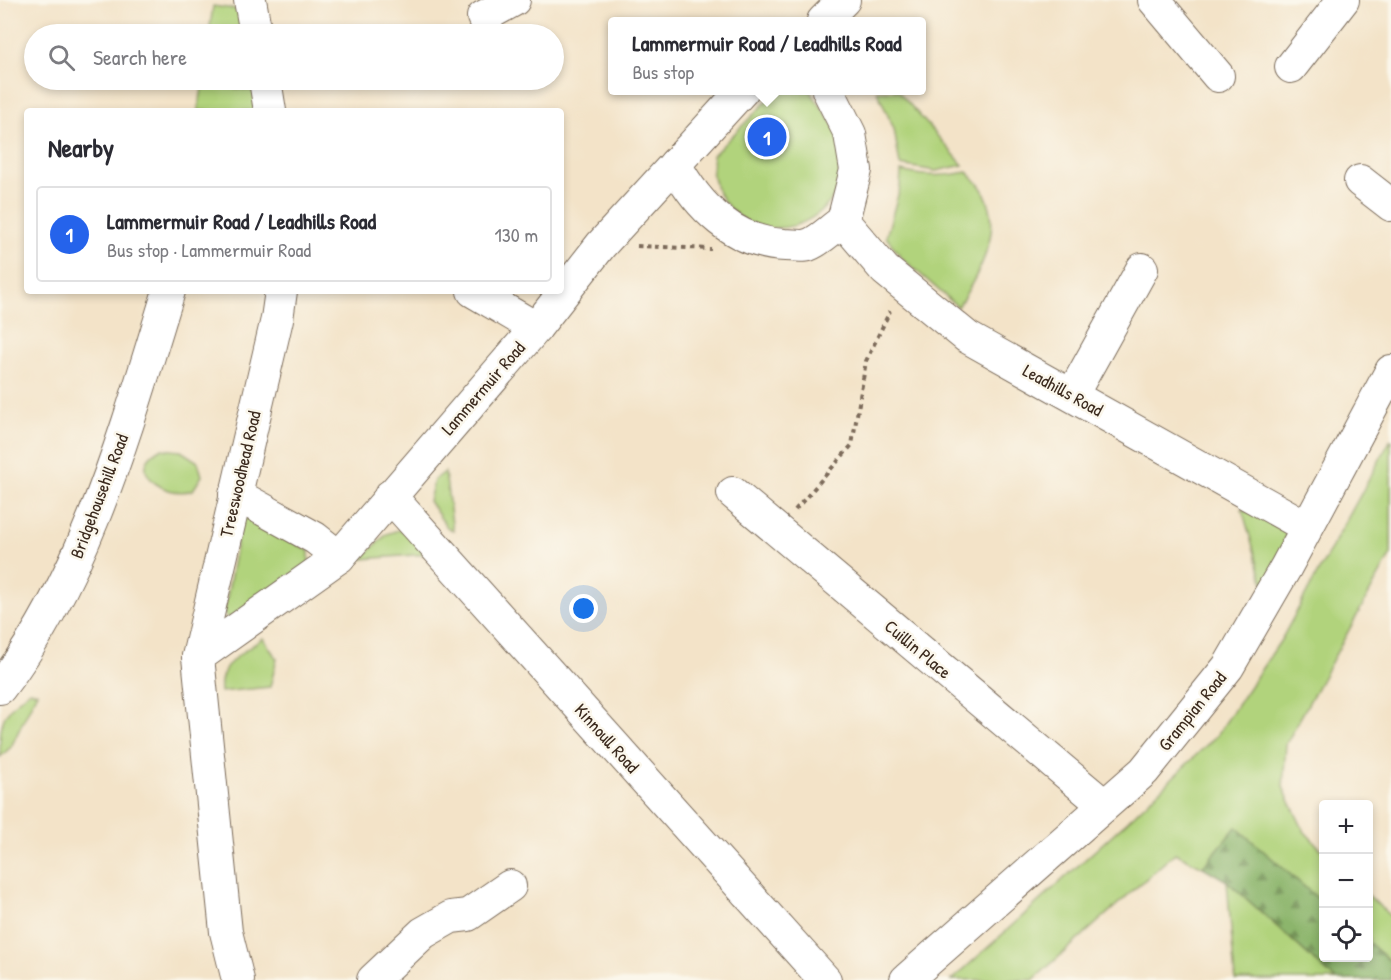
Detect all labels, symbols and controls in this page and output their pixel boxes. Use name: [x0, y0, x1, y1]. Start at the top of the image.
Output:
popup: [608, 17, 926, 95]
search box: [24, 24, 564, 90]
text: Lammermuir Road / Leadhills Road: [632, 28, 902, 58]
icon: search: [45, 41, 78, 74]
text: Search here: [93, 42, 187, 72]
text: Bus stop: [632, 58, 694, 85]
pin: 1: [748, 114, 786, 160]
text: Nearby: [48, 130, 114, 165]
text: Lammermuir Road / Leadhills Road: [107, 206, 376, 236]
text: 1: [66, 221, 73, 248]
text: 130 m: [495, 221, 538, 248]
text: Bus stop · Lammermuir Road: [107, 236, 311, 263]
street label: Lammermuir Road: [435, 336, 531, 440]
street label: Leadhills Road: [1019, 358, 1107, 422]
street label: Treeswoodhead Road: [213, 408, 267, 540]
street label: Bridgehousehill Road: [64, 430, 134, 562]
your location: [569, 594, 598, 623]
street label: Cuillin Place: [879, 614, 957, 684]
street label: Grampian Road: [1152, 666, 1232, 756]
street label: Kinnoull Road: [569, 698, 645, 778]
map controls: [1319, 800, 1373, 962]
button: +: [1319, 800, 1373, 854]
button: −: [1319, 854, 1373, 908]
button: locate: [1319, 908, 1373, 962]

